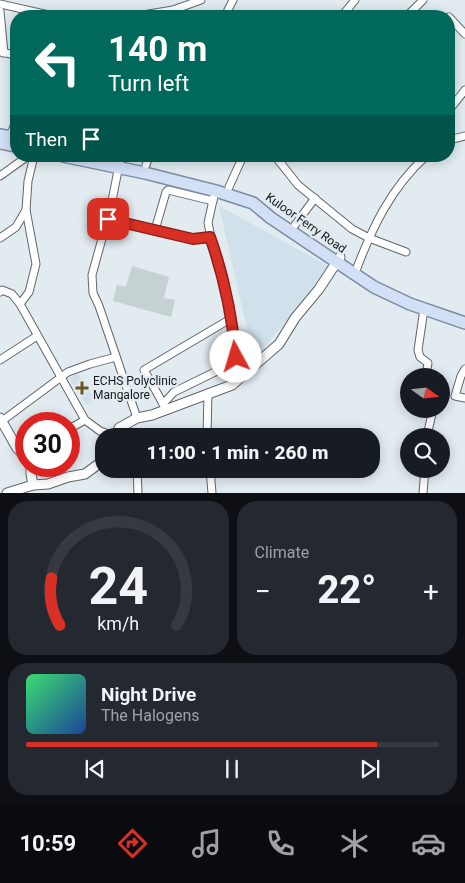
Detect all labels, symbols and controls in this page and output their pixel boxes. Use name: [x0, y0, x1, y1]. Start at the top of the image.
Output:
text: 140 m: [108, 29, 207, 70]
icon: left: [25, 30, 90, 95]
text: Turn left: [108, 71, 189, 96]
icon: arrive: [77, 125, 105, 153]
text: Then: [25, 128, 67, 151]
street label: Kuloor Ferry Road: [263, 190, 349, 256]
pin: [87, 198, 129, 240]
icon: arrive: [94, 205, 122, 233]
position arrow: [209, 330, 261, 382]
north arrow: [400, 368, 450, 418]
map controls: [400, 368, 450, 478]
place label: ECHS Polyclinic Mangalore: [93, 374, 177, 402]
marker: ECHS Polyclinic Mangalore: [75, 381, 89, 395]
speed limit sign: 30: [15, 412, 80, 477]
button: search: [400, 428, 450, 478]
text: 11:00 · 1 min · 260 m: [146, 441, 329, 464]
text: Climate: [255, 543, 309, 562]
text: 24: [88, 556, 148, 617]
text: 22°: [317, 568, 376, 612]
text: −: [255, 575, 271, 608]
text: +: [423, 575, 439, 608]
text: km/h: [97, 613, 139, 634]
text: Night Drive: [101, 683, 196, 706]
text: The Halogens: [101, 706, 200, 725]
icon: previous: [81, 755, 109, 783]
icon: pause: [218, 755, 246, 783]
icon: next: [356, 755, 384, 783]
icon: directions: [115, 826, 150, 861]
icon: music: [189, 826, 224, 861]
icon: phone: [263, 826, 298, 861]
icon: climate: [337, 826, 372, 861]
icon: car: [411, 826, 446, 861]
text: 10:59: [19, 831, 76, 856]

